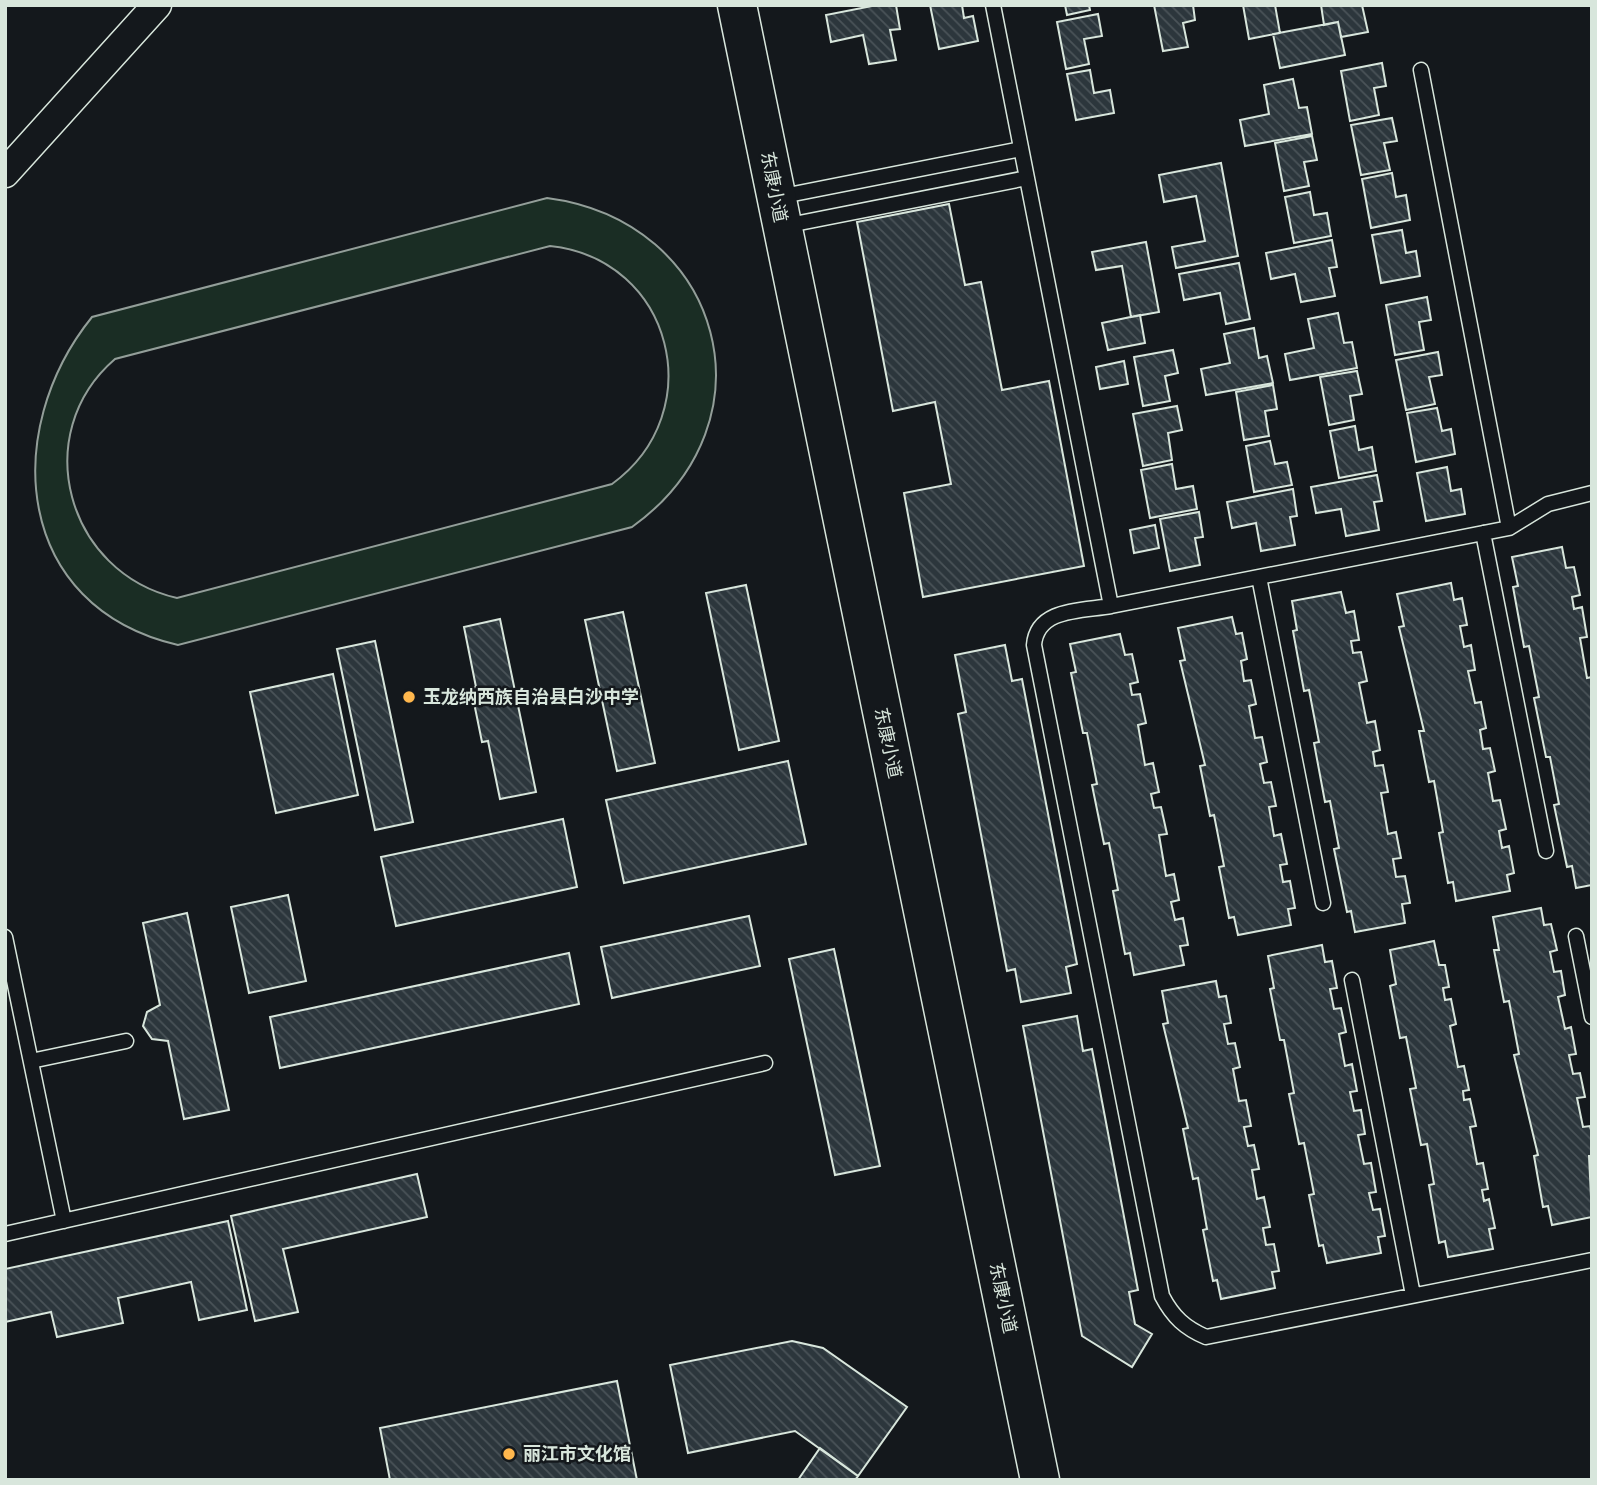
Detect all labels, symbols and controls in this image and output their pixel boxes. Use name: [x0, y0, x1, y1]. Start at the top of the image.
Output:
street label: 东康小道: [756, 150, 792, 224]
place label: 玉龙纳西族自治县白沙中学: [423, 686, 639, 708]
marker: 玉龙纳西族自治县白沙中学: [401, 689, 417, 705]
street label: 东康小道: [870, 705, 906, 781]
street label: 东康小道: [985, 1260, 1021, 1336]
place label: 丽江市文化馆: [523, 1443, 631, 1465]
marker: 丽江市文化馆: [501, 1446, 517, 1462]

